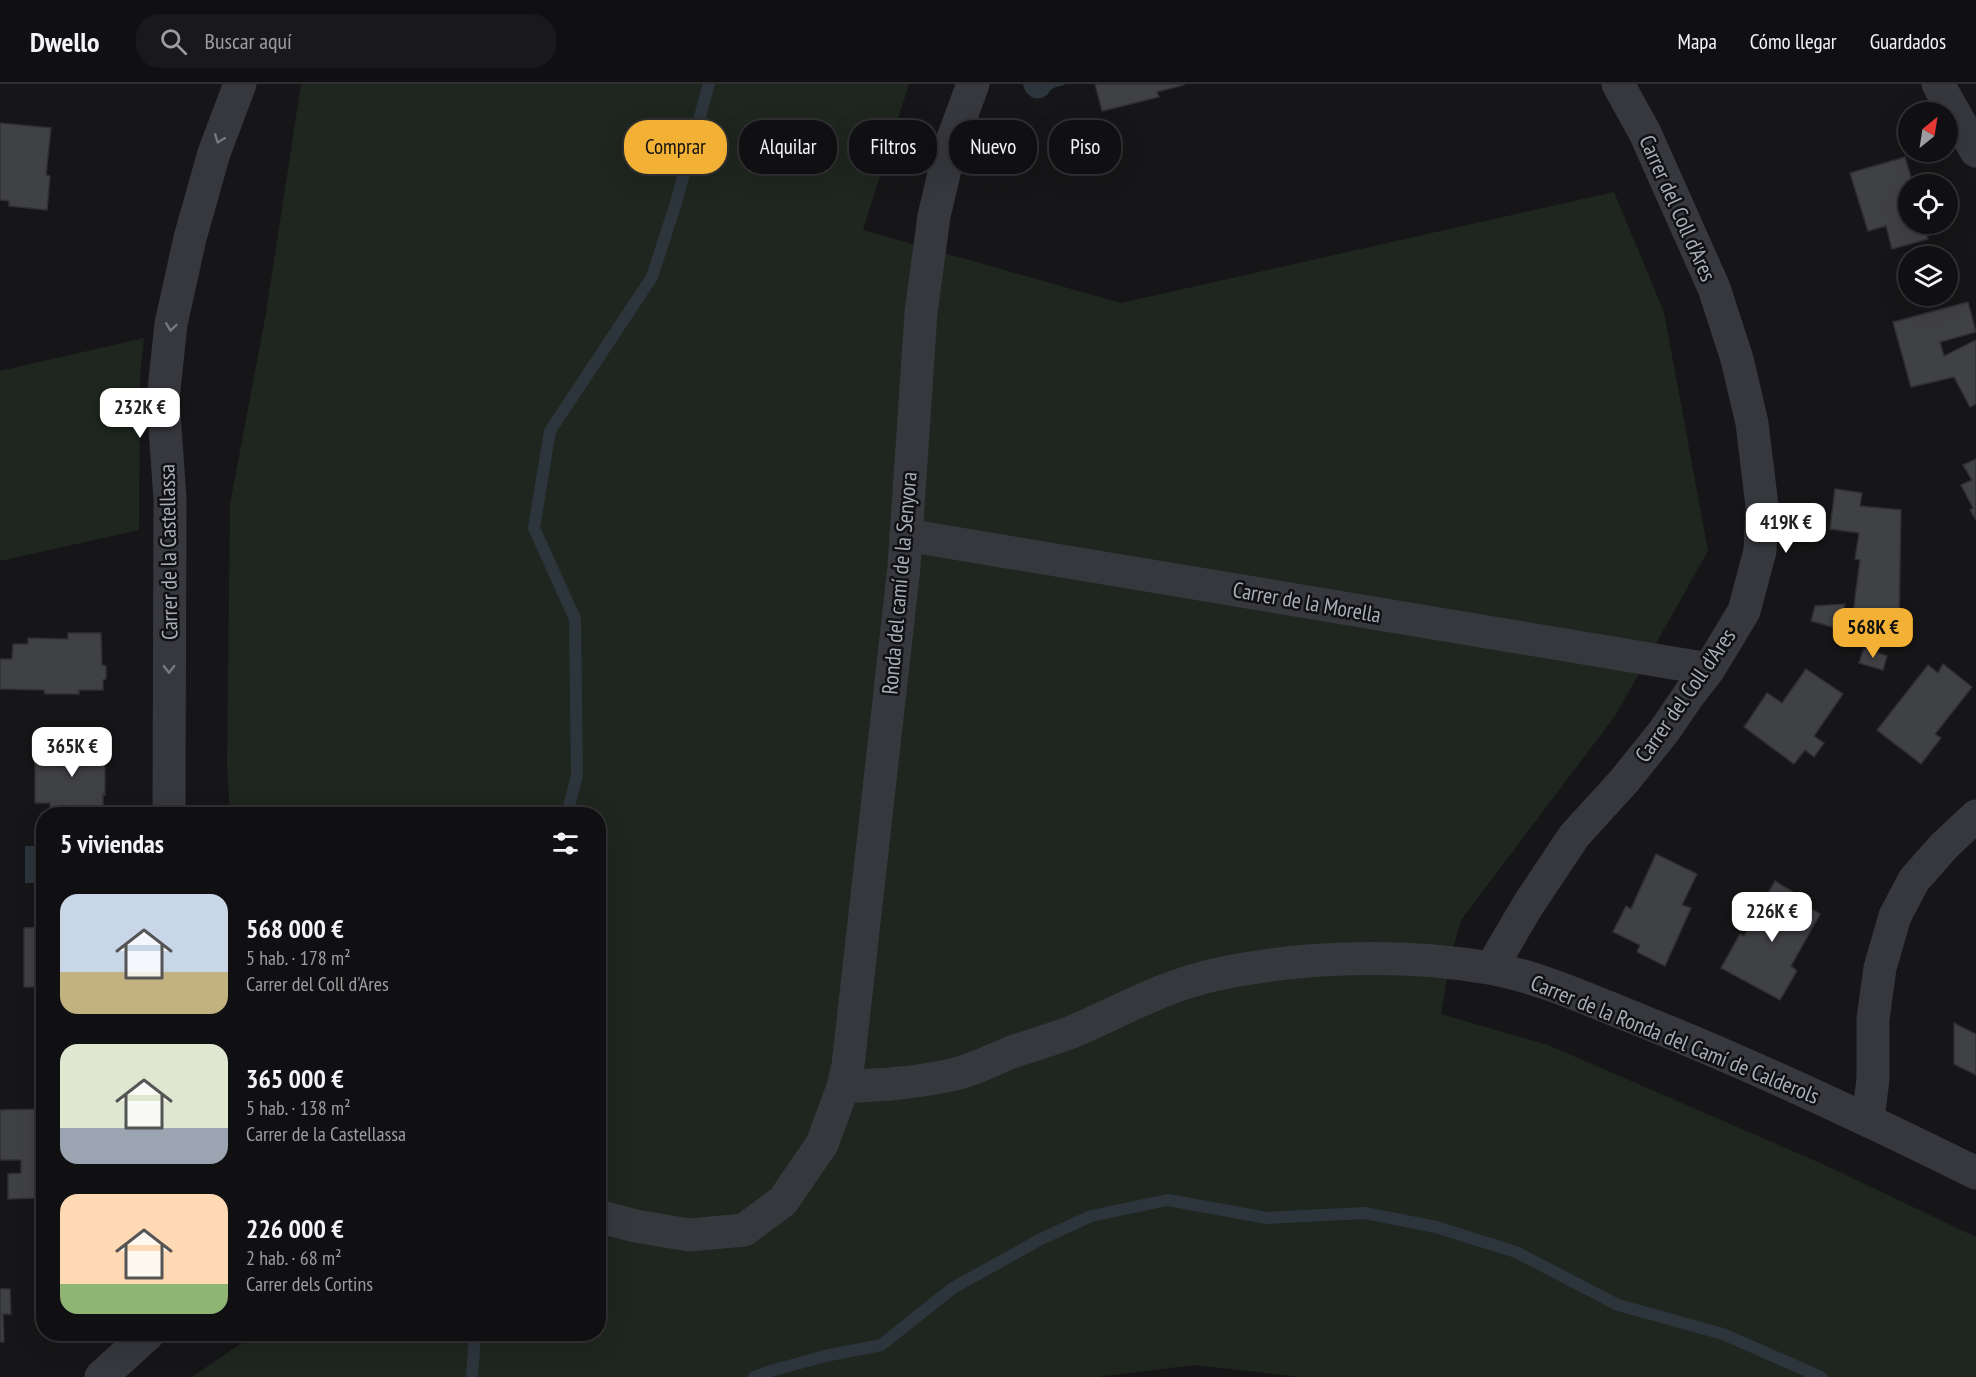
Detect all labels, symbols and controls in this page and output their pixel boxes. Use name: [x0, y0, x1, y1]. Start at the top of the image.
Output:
search box: [136, 14, 556, 68]
text: Dwello: [30, 23, 100, 60]
icon: search: [157, 25, 190, 58]
text: Buscar aquí: [205, 27, 292, 55]
text: Mapa: [1678, 28, 1717, 55]
text: Cómo llegar: [1750, 28, 1837, 55]
text: Guardados: [1870, 28, 1946, 55]
north arrow: [1898, 102, 1958, 162]
map controls: [1898, 102, 1958, 306]
chip: Comprar: [624, 120, 727, 174]
chip: Alquilar: [739, 120, 837, 174]
chip: Filtros: [849, 120, 937, 174]
chip: Nuevo: [949, 120, 1037, 174]
chip: Piso: [1049, 120, 1121, 174]
street label: Carrer del Coll d'Ares: [1633, 131, 1723, 285]
one-way arrow: [214, 132, 226, 143]
button: locate: [1898, 174, 1958, 234]
button: layers: [1898, 246, 1958, 306]
one-way arrow: [166, 323, 178, 332]
pin: 232K €: [91, 388, 189, 439]
text: 232K €: [114, 394, 166, 420]
street label: Carrer de la Castellassa: [152, 464, 184, 640]
street label: Ronda del camí de la Senyora: [875, 471, 923, 695]
pin: 419K €: [1737, 503, 1835, 554]
text: 419K €: [1760, 509, 1812, 535]
street label: Carrer de la Morella: [1231, 575, 1383, 629]
pin: 568K €: [1824, 608, 1922, 659]
text: 568K €: [1847, 614, 1899, 640]
street label: Carrer del Coll d'Ares: [1629, 623, 1741, 767]
one-way arrow: [163, 664, 175, 673]
pin: 365K €: [23, 727, 121, 778]
text: 365K €: [46, 733, 98, 759]
text: 5 viviendas: [60, 827, 164, 860]
icon: filters: [549, 827, 582, 860]
pin: 226K €: [1723, 892, 1821, 943]
text: 226K €: [1746, 898, 1798, 924]
text: 568 000 €: [246, 912, 344, 945]
icon: home: [108, 918, 180, 990]
text: 5 hab. · 178 m²: [246, 945, 351, 971]
street label: Carrer de la Ronda del Camí de Calderols: [1527, 968, 1823, 1110]
text: Carrer del Coll d'Ares: [246, 971, 389, 997]
text: 365 000 €: [246, 1062, 344, 1095]
icon: home: [108, 1068, 180, 1140]
text: 5 hab. · 138 m²: [246, 1095, 351, 1121]
text: Carrer de la Castellassa: [246, 1121, 406, 1147]
text: 226 000 €: [246, 1212, 344, 1245]
icon: home: [108, 1218, 180, 1290]
text: 2 hab. · 68 m²: [246, 1245, 342, 1271]
text: Carrer dels Cortins: [246, 1271, 373, 1297]

